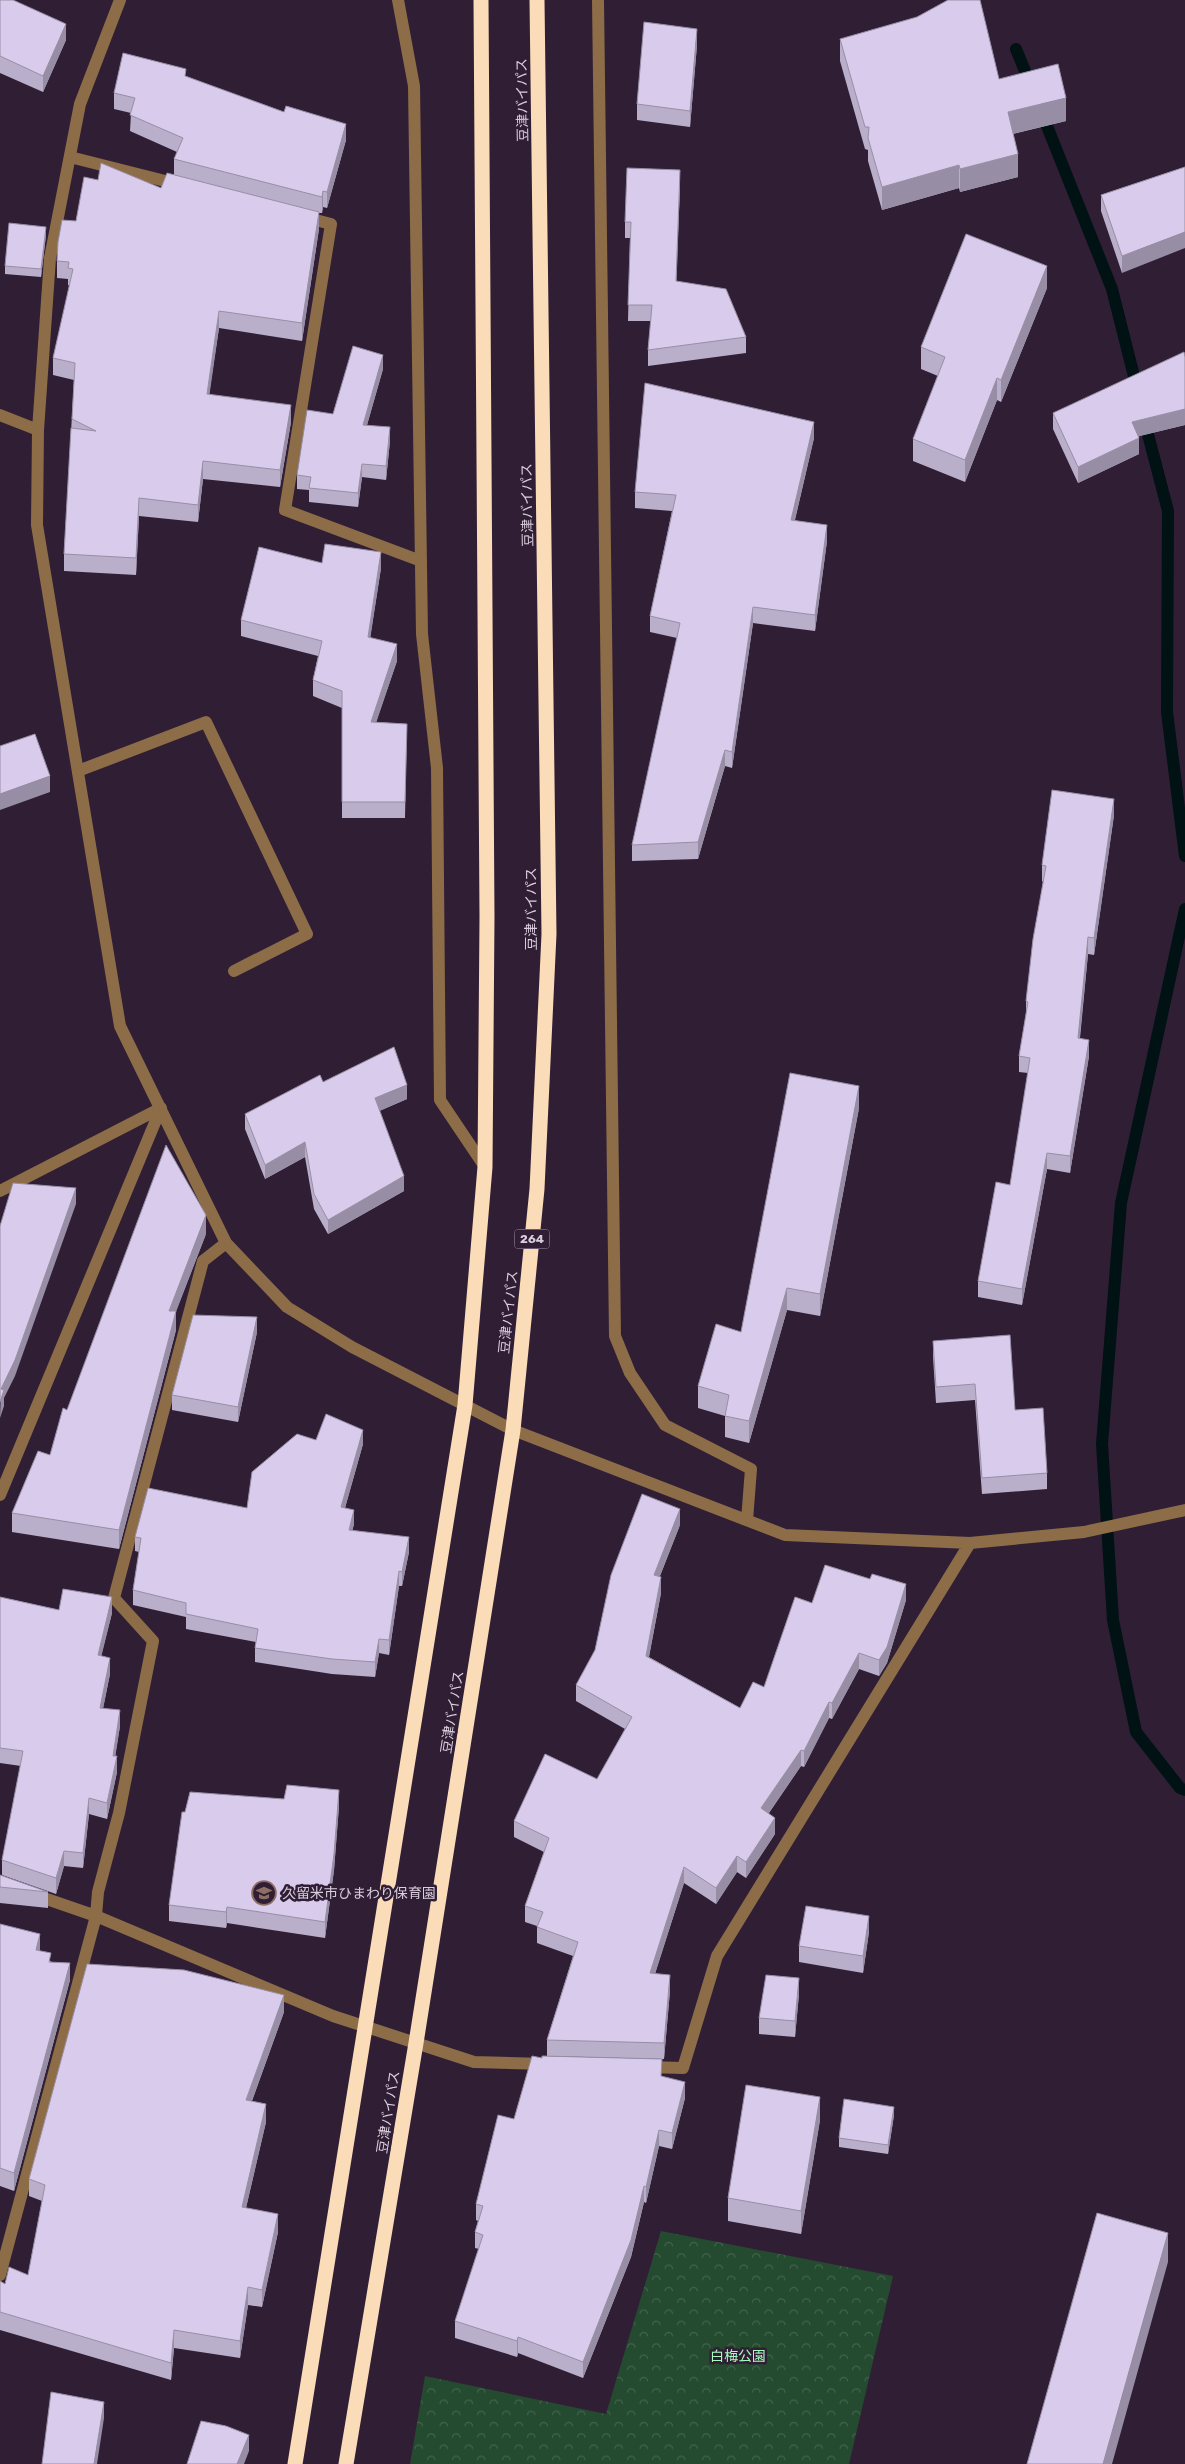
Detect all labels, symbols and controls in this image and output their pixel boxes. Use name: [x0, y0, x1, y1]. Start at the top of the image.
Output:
street label: 豆津バイパス: [513, 58, 532, 142]
street label: 豆津バイパス: [518, 463, 537, 547]
street label: 豆津バイパス: [523, 867, 540, 951]
road number: 264: [514, 1230, 550, 1248]
street label: 豆津バイパス: [496, 1270, 521, 1355]
street label: 豆津バイパス: [438, 1669, 467, 1755]
school or university icon: 久留米市ひまわり保育園: [251, 1880, 277, 1906]
place label: 久留米市ひまわり保育園: [282, 1885, 436, 1902]
street label: 豆津バイパス: [374, 2069, 403, 2155]
park label: 白梅公園: [710, 2348, 766, 2365]

